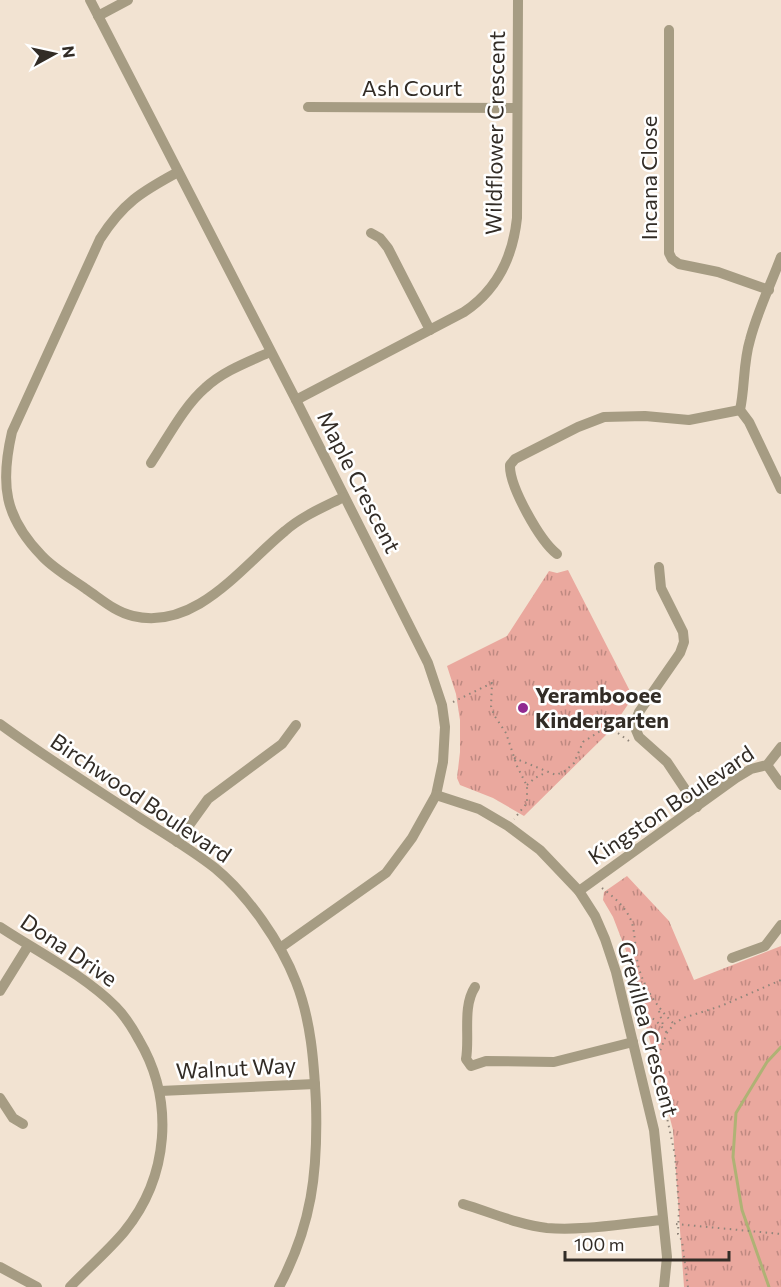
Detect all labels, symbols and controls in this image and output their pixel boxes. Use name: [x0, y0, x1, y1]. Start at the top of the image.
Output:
north arrow: [24, 24, 84, 84]
street label: Wildflower Crescent: [479, 31, 510, 235]
text: N: [59, 45, 80, 59]
street label: Ash Court: [362, 74, 462, 101]
street label: Incana Close: [635, 116, 662, 240]
street label: Maple Crescent: [312, 406, 407, 557]
place label: Yerambooee Kindergarten: [535, 681, 669, 733]
marker: Yerambooee Kindergarten: [516, 701, 530, 715]
street label: Birchwood Boulevard: [46, 727, 237, 868]
street label: Kingston Boulevard: [583, 739, 759, 870]
street label: Dona Drive: [16, 907, 123, 992]
street label: Grevillea Crescent: [612, 938, 685, 1120]
street label: Walnut Way: [175, 1051, 297, 1084]
scale bar: [565, 1224, 728, 1262]
text: 100 m: [574, 1233, 624, 1255]

